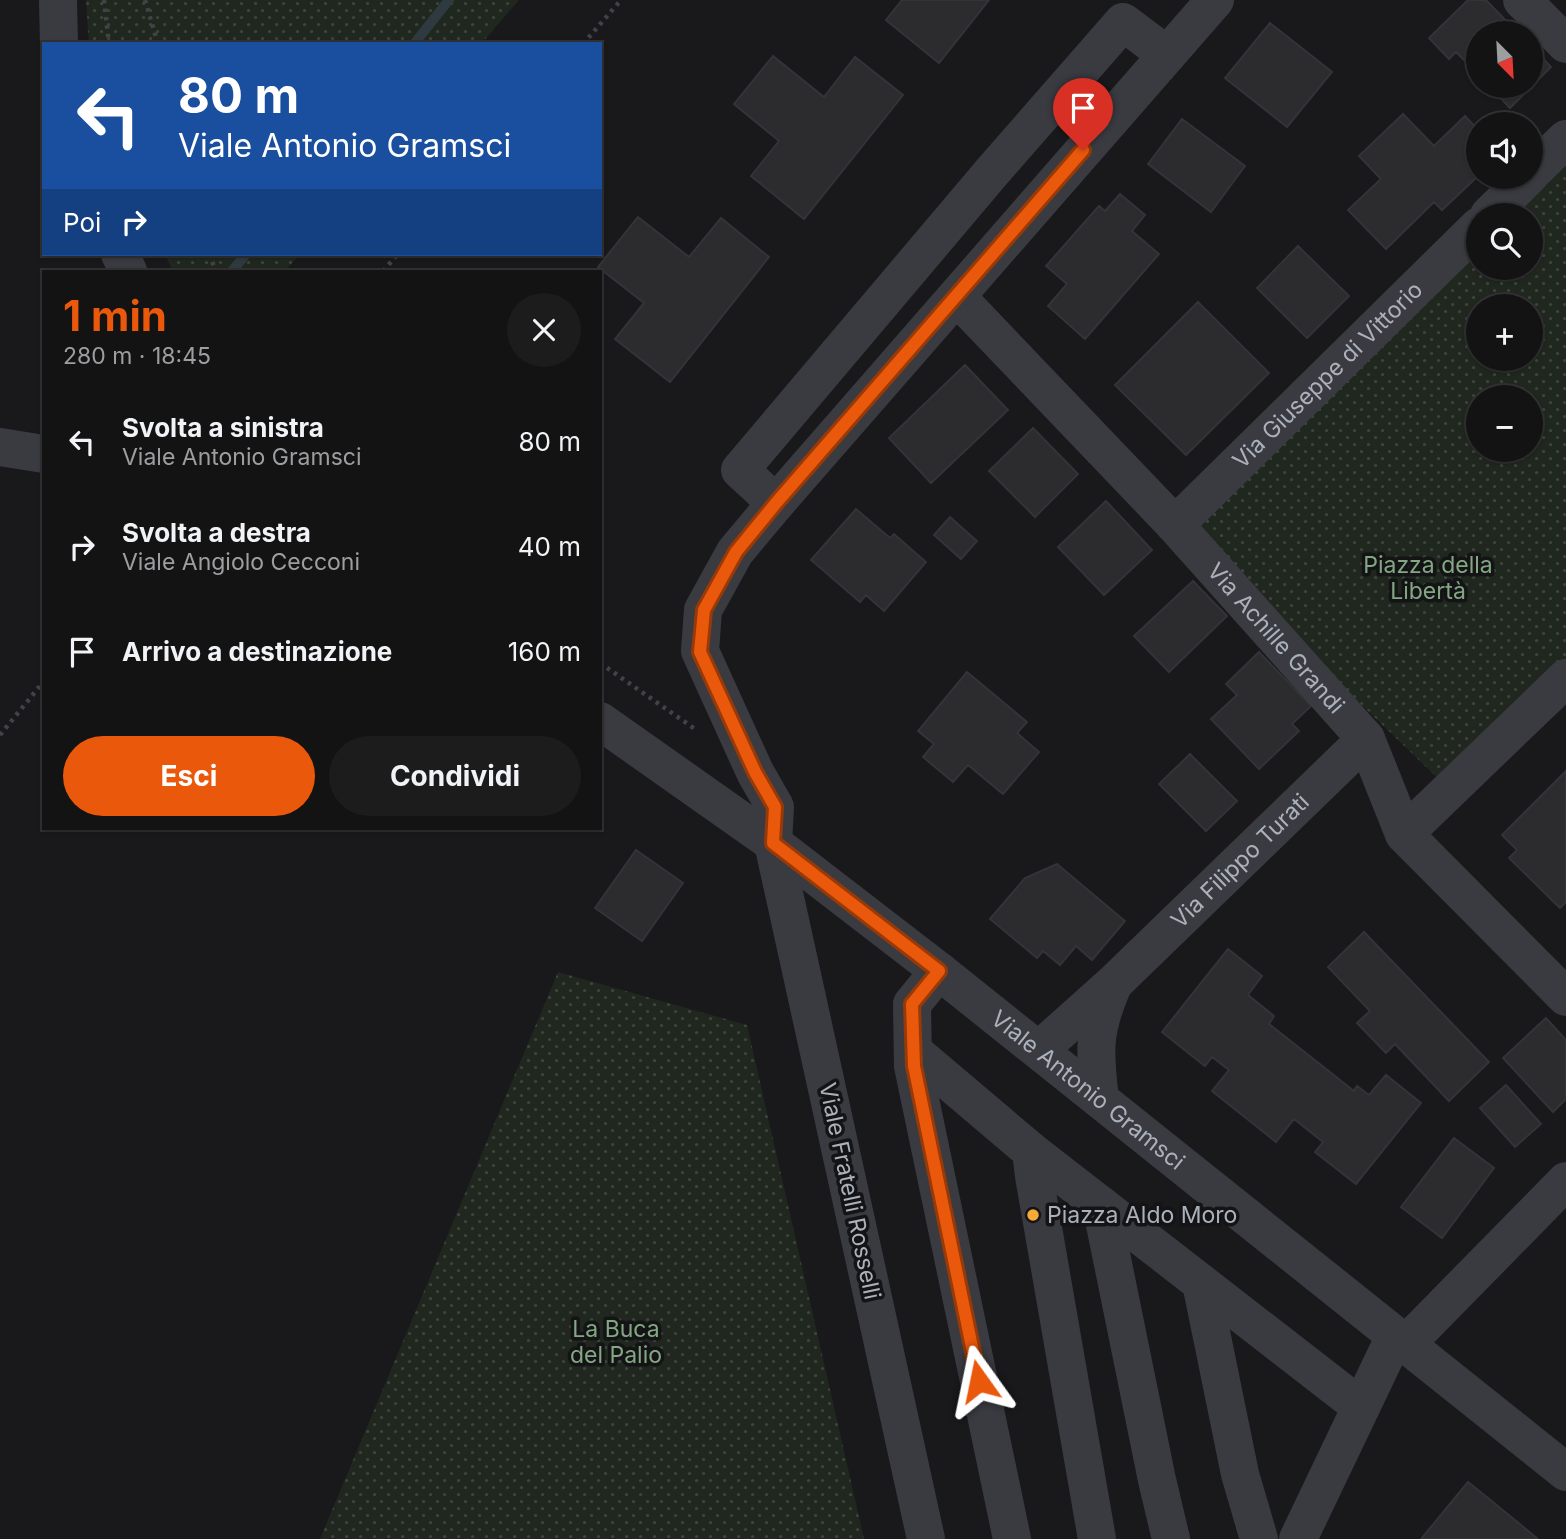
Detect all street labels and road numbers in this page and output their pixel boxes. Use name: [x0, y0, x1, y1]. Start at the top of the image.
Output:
street label: Via Giuseppe di Vittorio: [1227, 276, 1428, 474]
street label: Via Achille Grandi: [1202, 557, 1350, 719]
street label: Via Filippo Turati: [1165, 788, 1315, 934]
street label: Viale Antonio Gramsci: [986, 1004, 1190, 1176]
street label: Viale Fratelli Rosselli: [813, 1080, 887, 1302]

